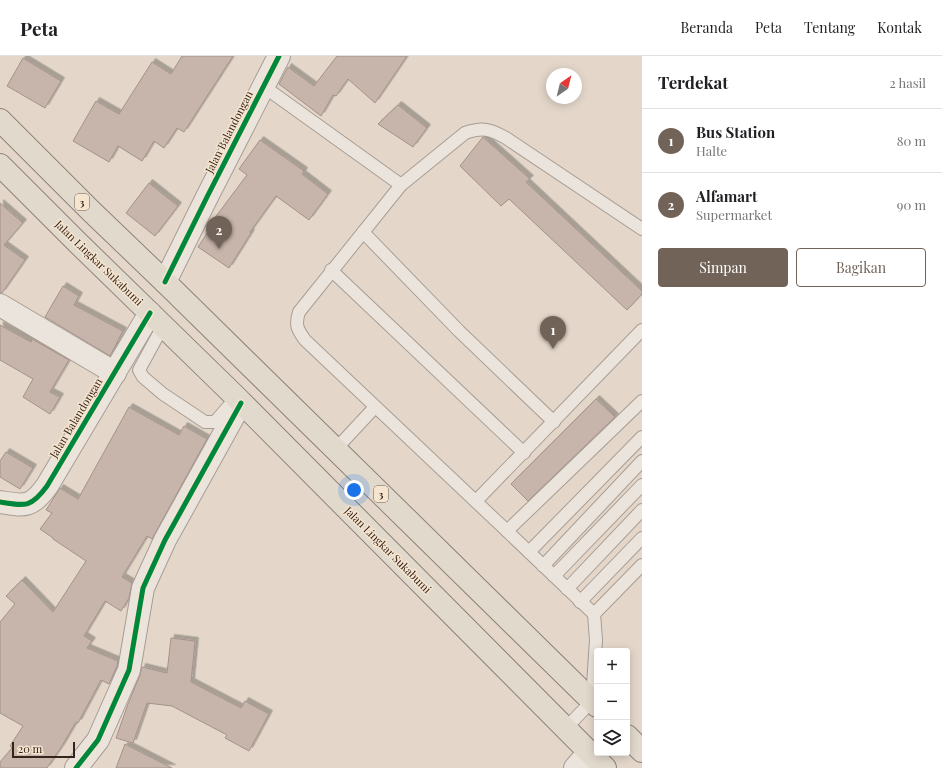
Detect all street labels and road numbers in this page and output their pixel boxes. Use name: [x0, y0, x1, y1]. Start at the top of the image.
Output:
street label: Jalan Balandongan: [201, 87, 256, 177]
road number: 3: [75, 194, 89, 210]
street label: Jalan Lingkar Sukabumi: [51, 216, 147, 309]
street label: Jalan Balandongan: [45, 375, 106, 461]
road number: 3: [374, 486, 388, 502]
street label: Jalan Lingkar Sukabumi: [341, 502, 435, 596]

